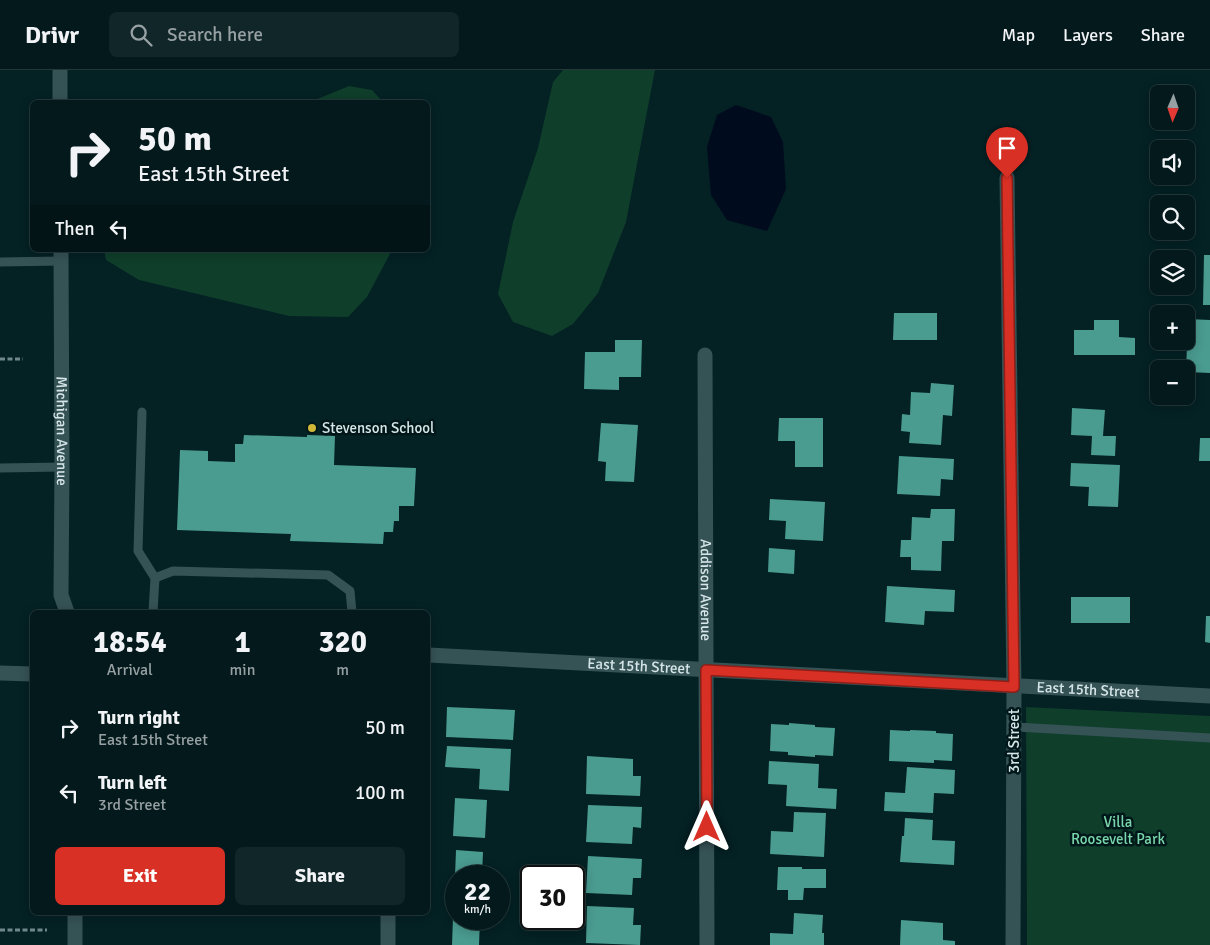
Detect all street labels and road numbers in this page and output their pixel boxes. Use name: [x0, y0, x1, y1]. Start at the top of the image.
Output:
street label: Michigan Avenue: [53, 376, 71, 486]
street label: Addison Avenue: [697, 539, 715, 641]
street label: East 15th Street: [587, 654, 691, 678]
street label: East 15th Street: [1036, 678, 1140, 701]
street label: 3rd Street: [1005, 709, 1023, 773]

